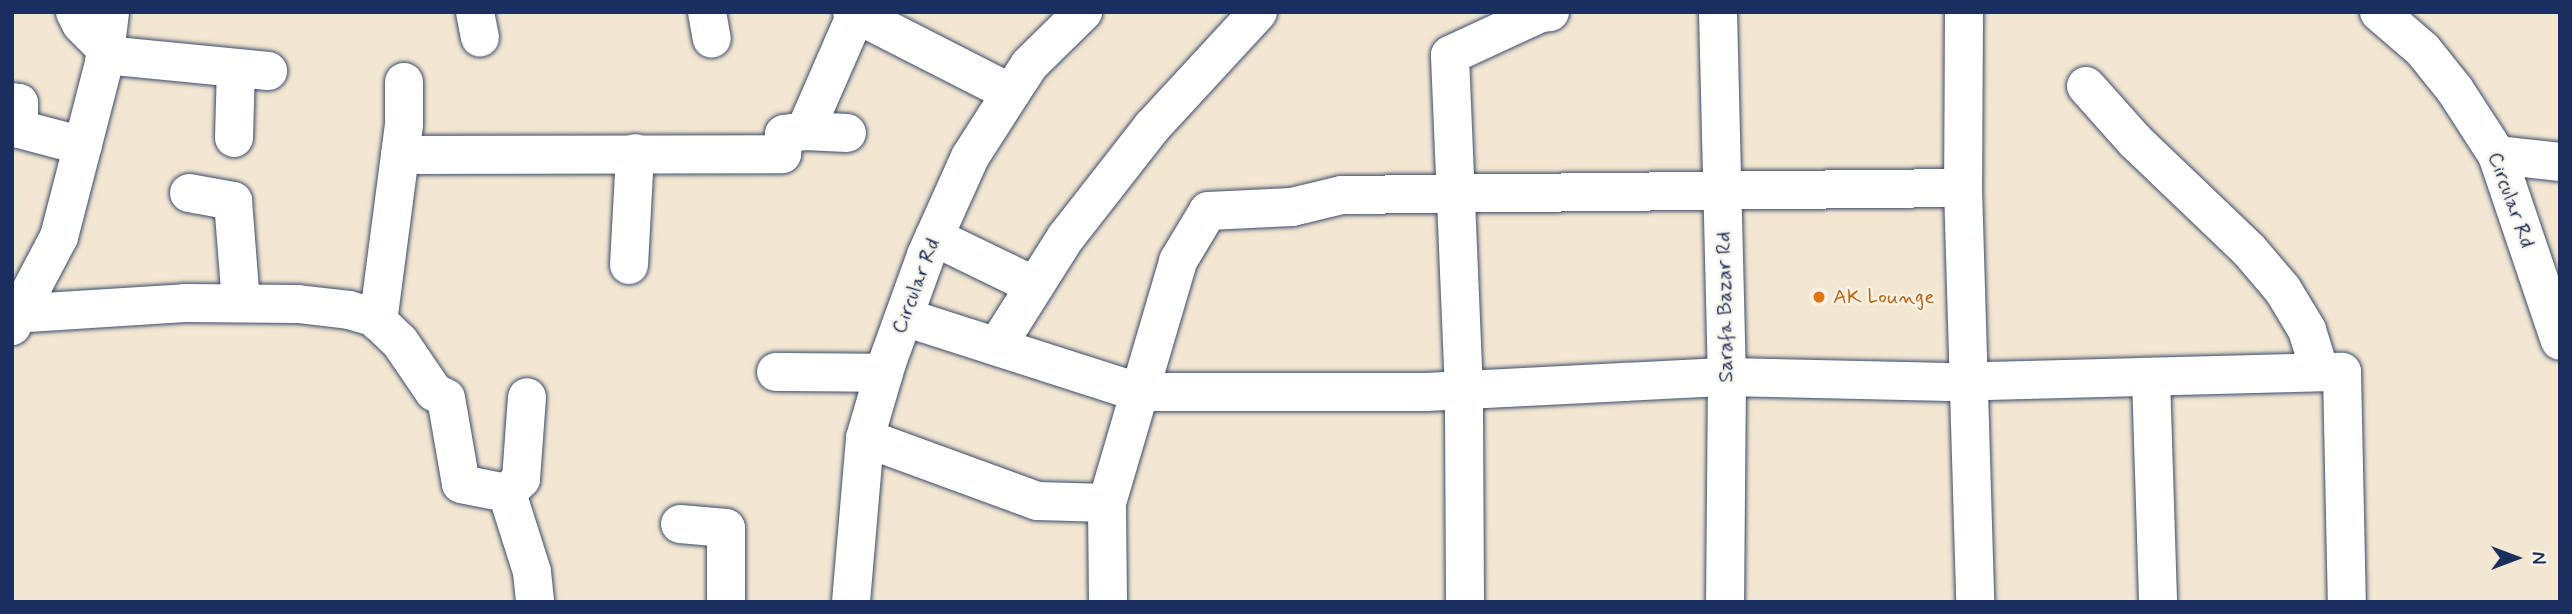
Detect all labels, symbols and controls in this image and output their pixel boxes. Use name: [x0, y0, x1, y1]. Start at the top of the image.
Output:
street label: Circular Rd: [2482, 149, 2540, 251]
street label: Sarafa Bazar Rd: [1711, 231, 1739, 383]
street label: Circular Rd: [887, 235, 945, 337]
place label: AK Lounge: [1833, 284, 1929, 310]
marker: AK Lounge: [1811, 289, 1827, 305]
north arrow: [2481, 523, 2551, 593]
text: N: [2525, 552, 2550, 564]

